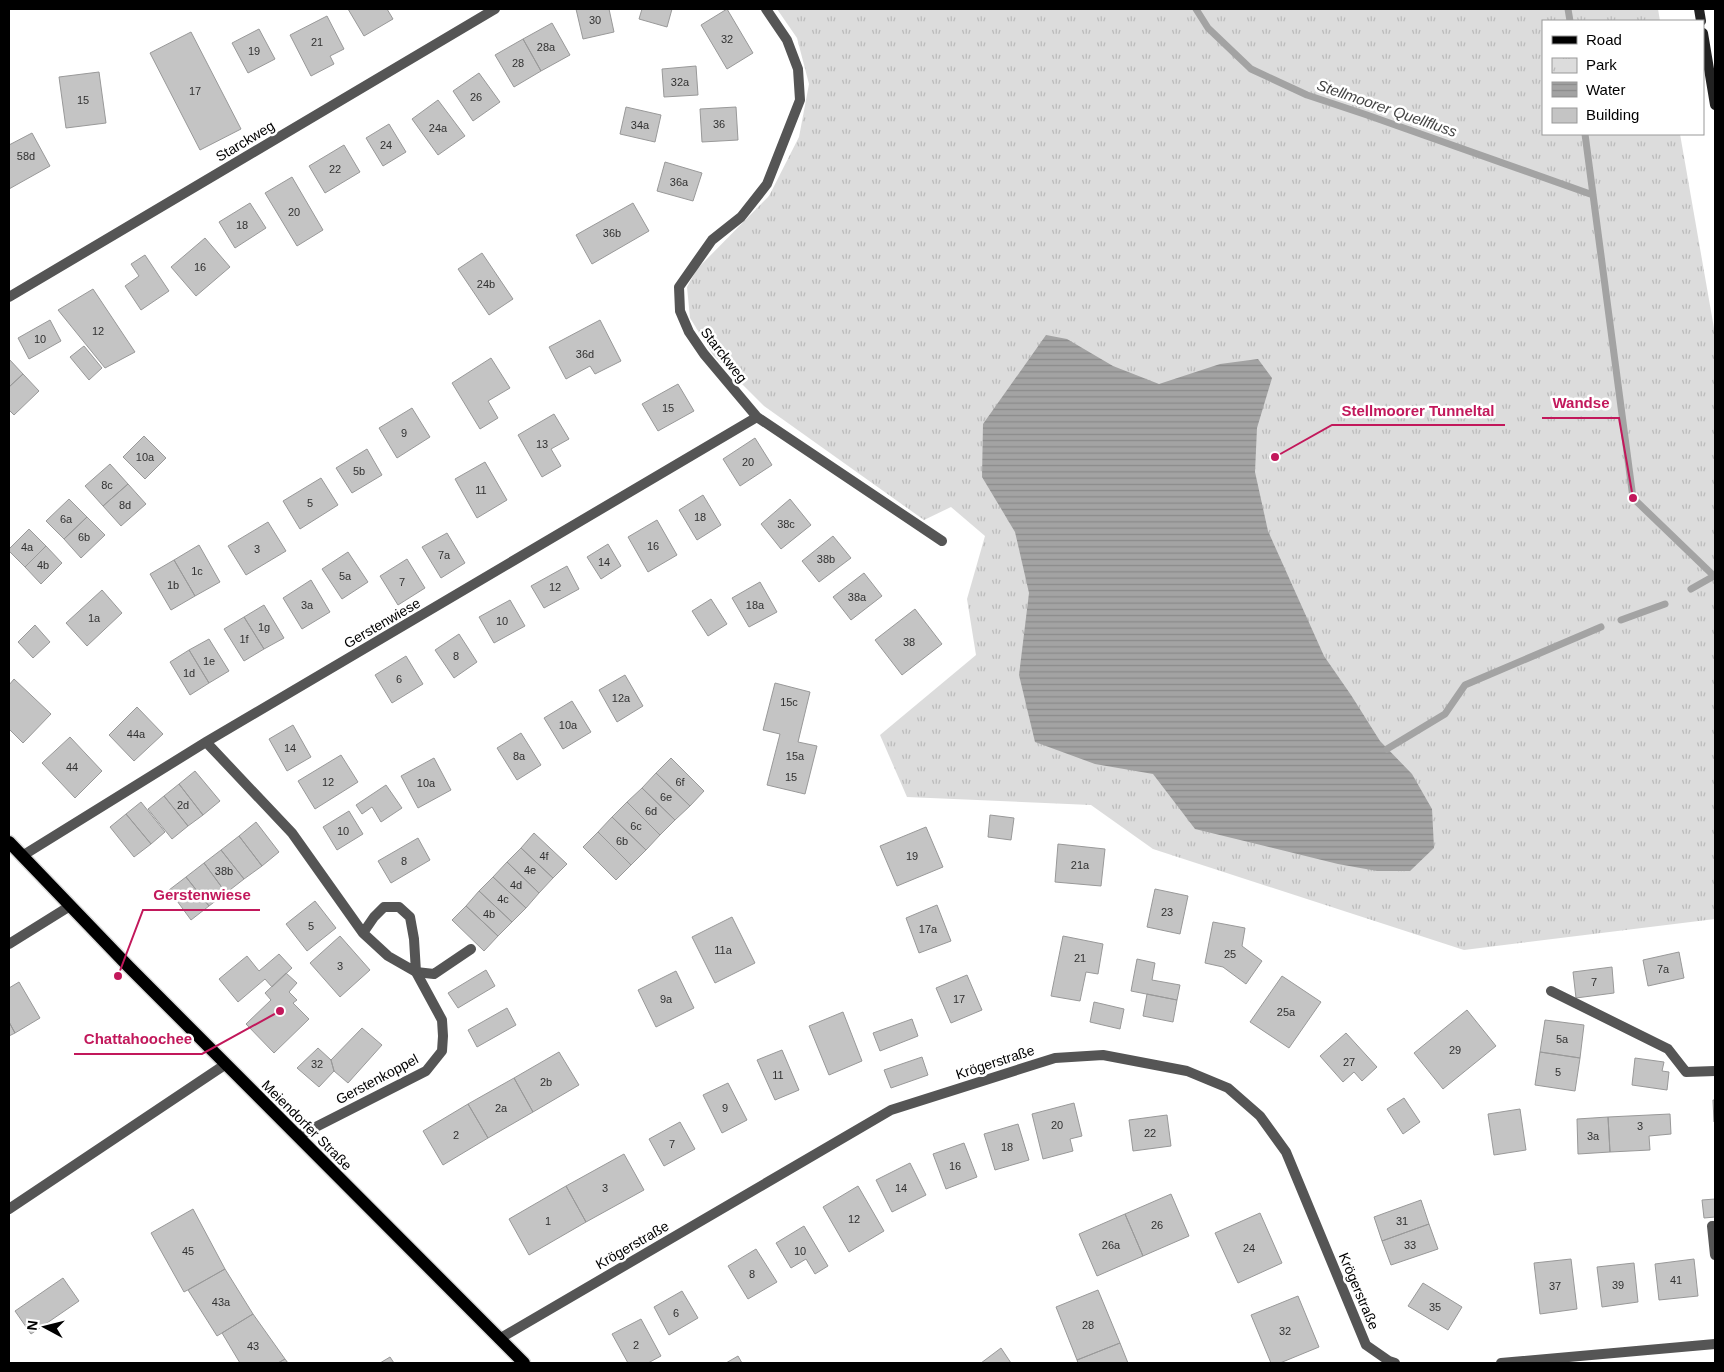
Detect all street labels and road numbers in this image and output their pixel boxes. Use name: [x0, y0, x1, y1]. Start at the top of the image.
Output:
street label: Starckweg: [213, 117, 277, 165]
street label: Starckweg: [698, 324, 750, 386]
street label: Gerstenwiese: [341, 595, 423, 651]
street label: Krögerstraße: [954, 1042, 1037, 1082]
street label: Gerstenkoppel: [333, 1051, 421, 1107]
street label: Meiendorfer Straße: [259, 1077, 355, 1173]
street label: Krögerstraße: [593, 1218, 672, 1272]
street label: Krögerstraße: [1336, 1250, 1382, 1332]

